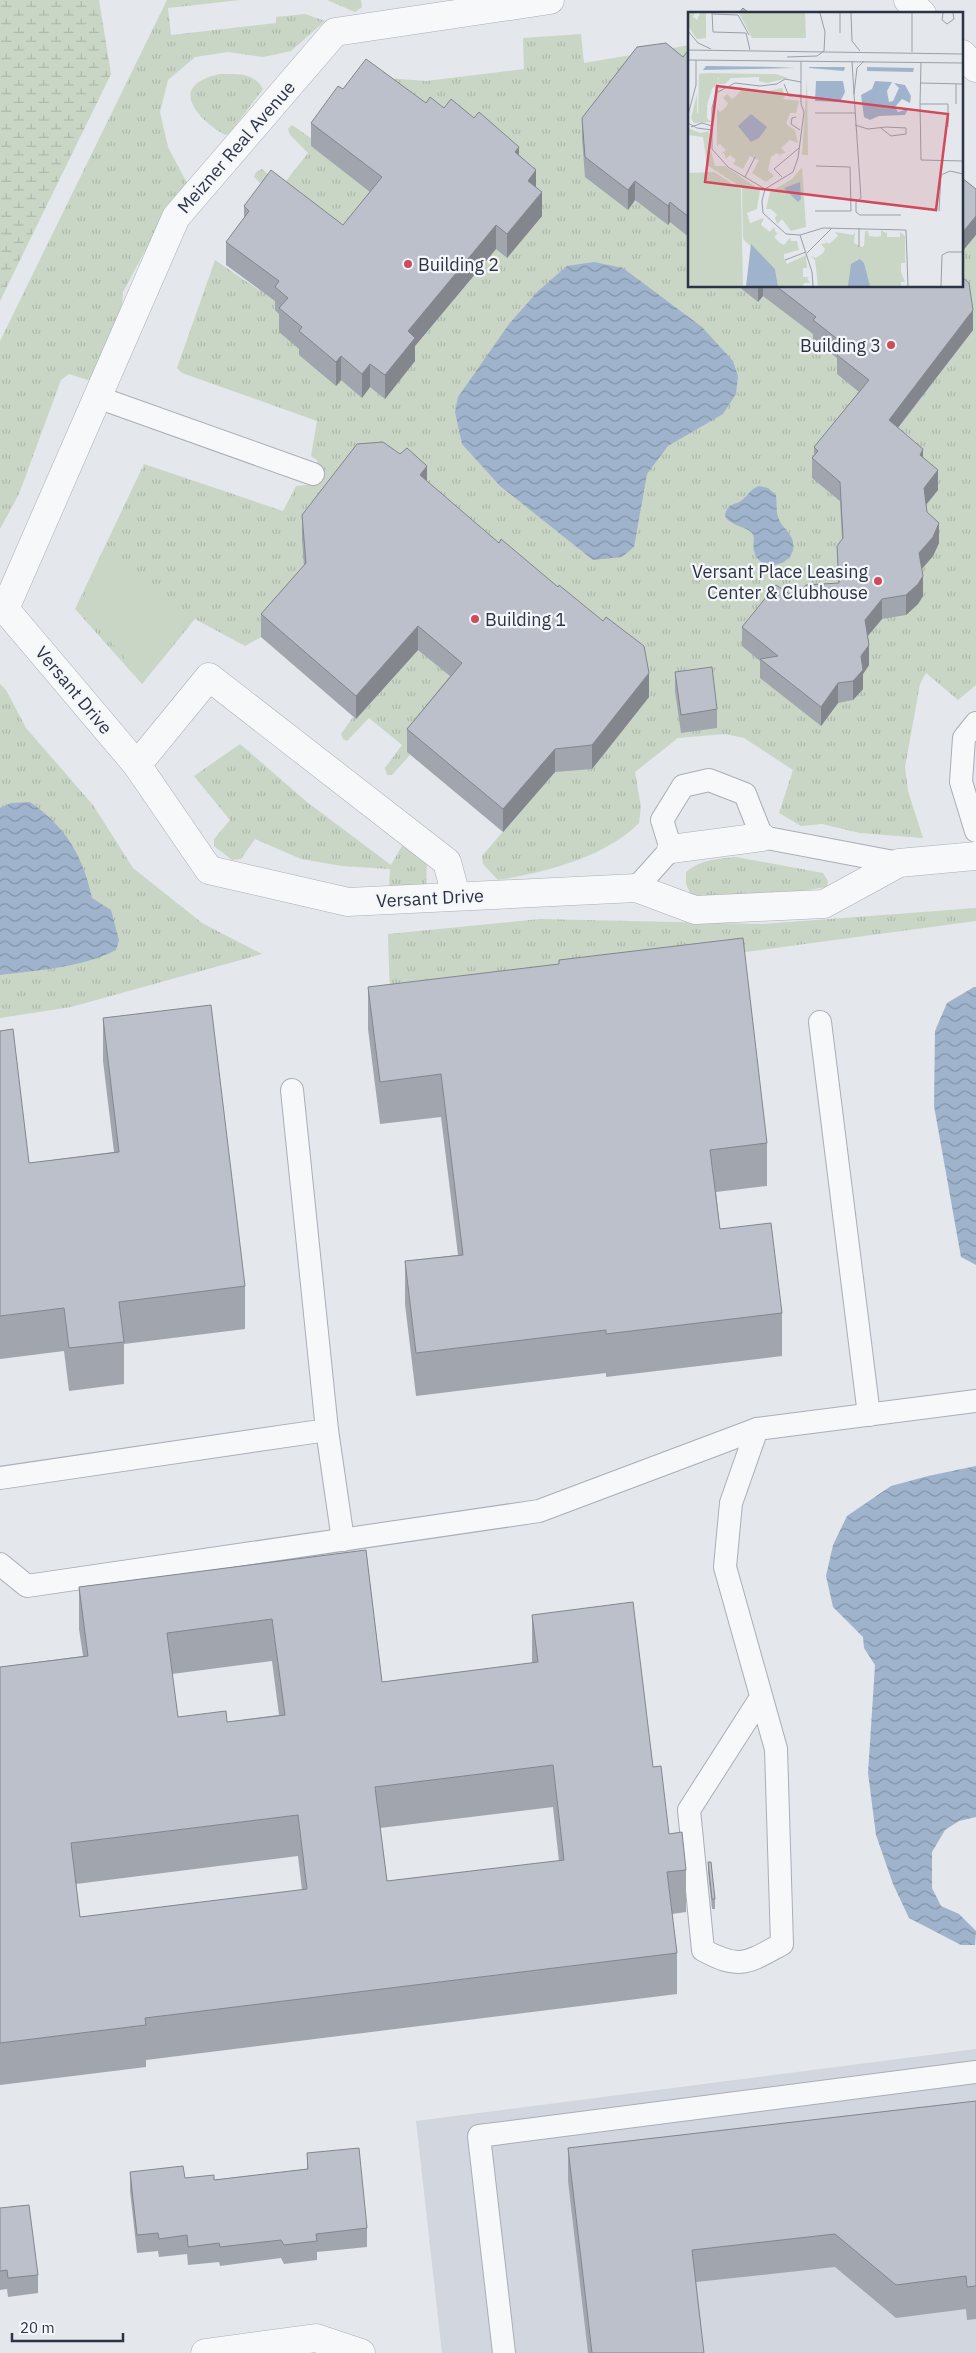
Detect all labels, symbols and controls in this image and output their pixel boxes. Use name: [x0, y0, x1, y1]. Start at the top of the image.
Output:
inset map: [688, 12, 964, 288]
street label: Meizner Real Avenue: [172, 76, 300, 218]
place label: Building 2: [418, 253, 499, 276]
marker: Building 2: [402, 258, 414, 270]
place label: Building 3: [800, 334, 881, 357]
marker: Building 3: [885, 339, 897, 351]
place label: Versant Place Leasing Center & Clubhouse: [692, 560, 868, 604]
marker: Versant Place Leasing Center & Clubhouse: [872, 575, 884, 587]
place label: Building 1: [485, 608, 566, 631]
marker: Building 1: [469, 613, 481, 625]
street label: Versant Drive: [31, 641, 118, 739]
street label: Versant Drive: [376, 884, 485, 912]
scale bar: [12, 2310, 124, 2342]
text: 20 m: [20, 2318, 55, 2337]

